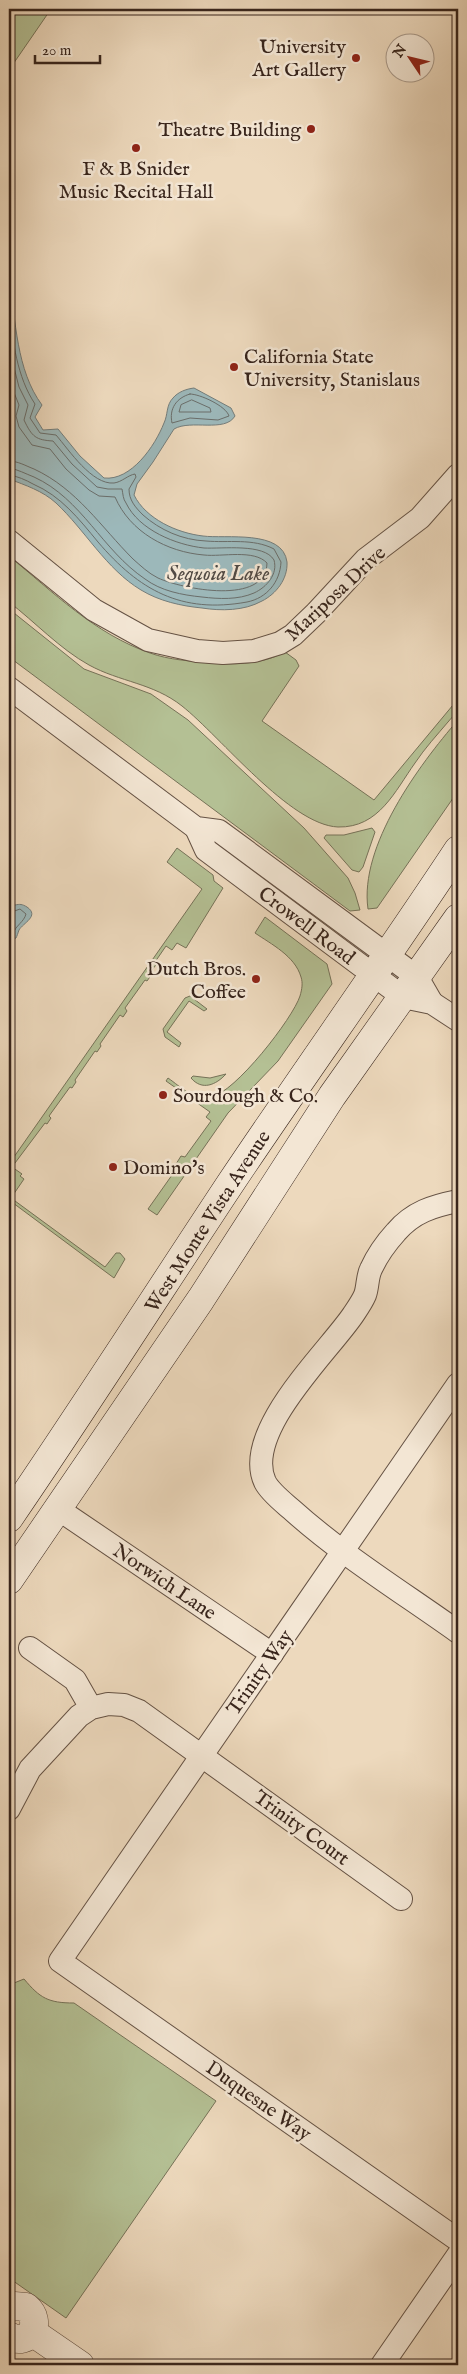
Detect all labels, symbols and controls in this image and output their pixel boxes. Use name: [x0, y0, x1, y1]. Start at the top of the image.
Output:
scale bar: [35, 32, 100, 64]
north arrow: [384, 32, 434, 82]
place label: University Art Gallery: [251, 35, 346, 83]
text: 20 m: [42, 41, 72, 60]
text: N: [389, 41, 411, 62]
marker: University Art Gallery: [350, 52, 362, 64]
place label: Theatre Building: [158, 118, 302, 143]
marker: Theatre Building: [305, 123, 317, 135]
marker: F & B Snider Music Recital Hall: [130, 142, 142, 154]
place label: F & B Snider Music Recital Hall: [59, 157, 214, 205]
place label: California State University, Stanislaus: [244, 345, 420, 393]
marker: California State University, Stanislaus: [228, 361, 240, 373]
street label: Mariposa Drive: [281, 541, 391, 647]
water label: Sequoia Lake: [167, 561, 269, 588]
street label: Crowell Road: [253, 882, 360, 971]
place label: Dutch Bros. Coffee: [146, 957, 246, 1005]
marker: Dutch Bros. Coffee: [250, 973, 262, 985]
place label: Sourdough & Co.: [173, 1084, 318, 1109]
marker: Sourdough & Co.: [157, 1089, 169, 1101]
street label: West Monte Vista Avenue: [140, 1126, 277, 1318]
place label: Domino's: [123, 1156, 204, 1181]
marker: Domino's: [107, 1161, 119, 1173]
street label: Norwich Lane: [108, 1538, 221, 1626]
street label: Trinity Way: [222, 1625, 299, 1721]
street label: Trinity Court: [248, 1785, 354, 1871]
street label: Duquesne Way: [201, 2056, 316, 2147]

